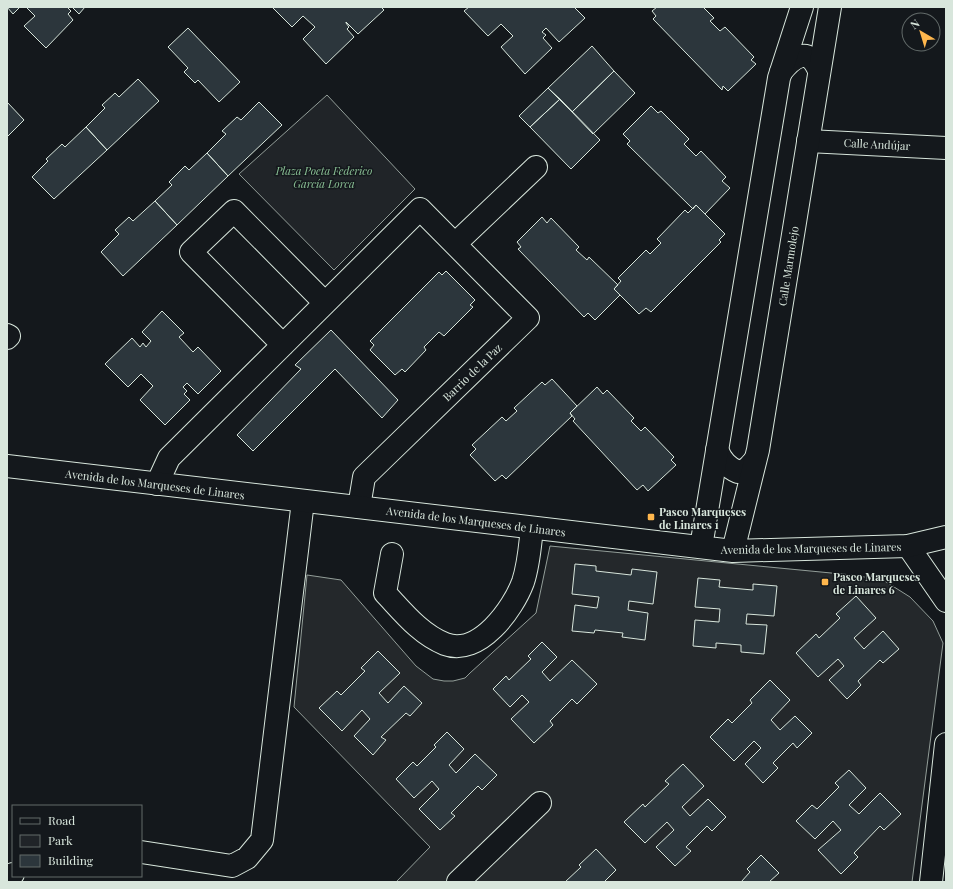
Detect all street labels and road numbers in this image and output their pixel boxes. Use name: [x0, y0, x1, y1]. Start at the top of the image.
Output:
street label: Calle Andújar: [843, 135, 911, 153]
street label: Calle Marmolejo: [774, 225, 802, 307]
street label: Barrio de la Paz: [439, 340, 505, 404]
street label: Avenida de los Marqueses de Linares: [63, 465, 246, 502]
street label: Avenida de los Marqueses de Linares: [384, 502, 567, 539]
street label: Avenida de los Marqueses de Linares: [720, 539, 902, 557]

